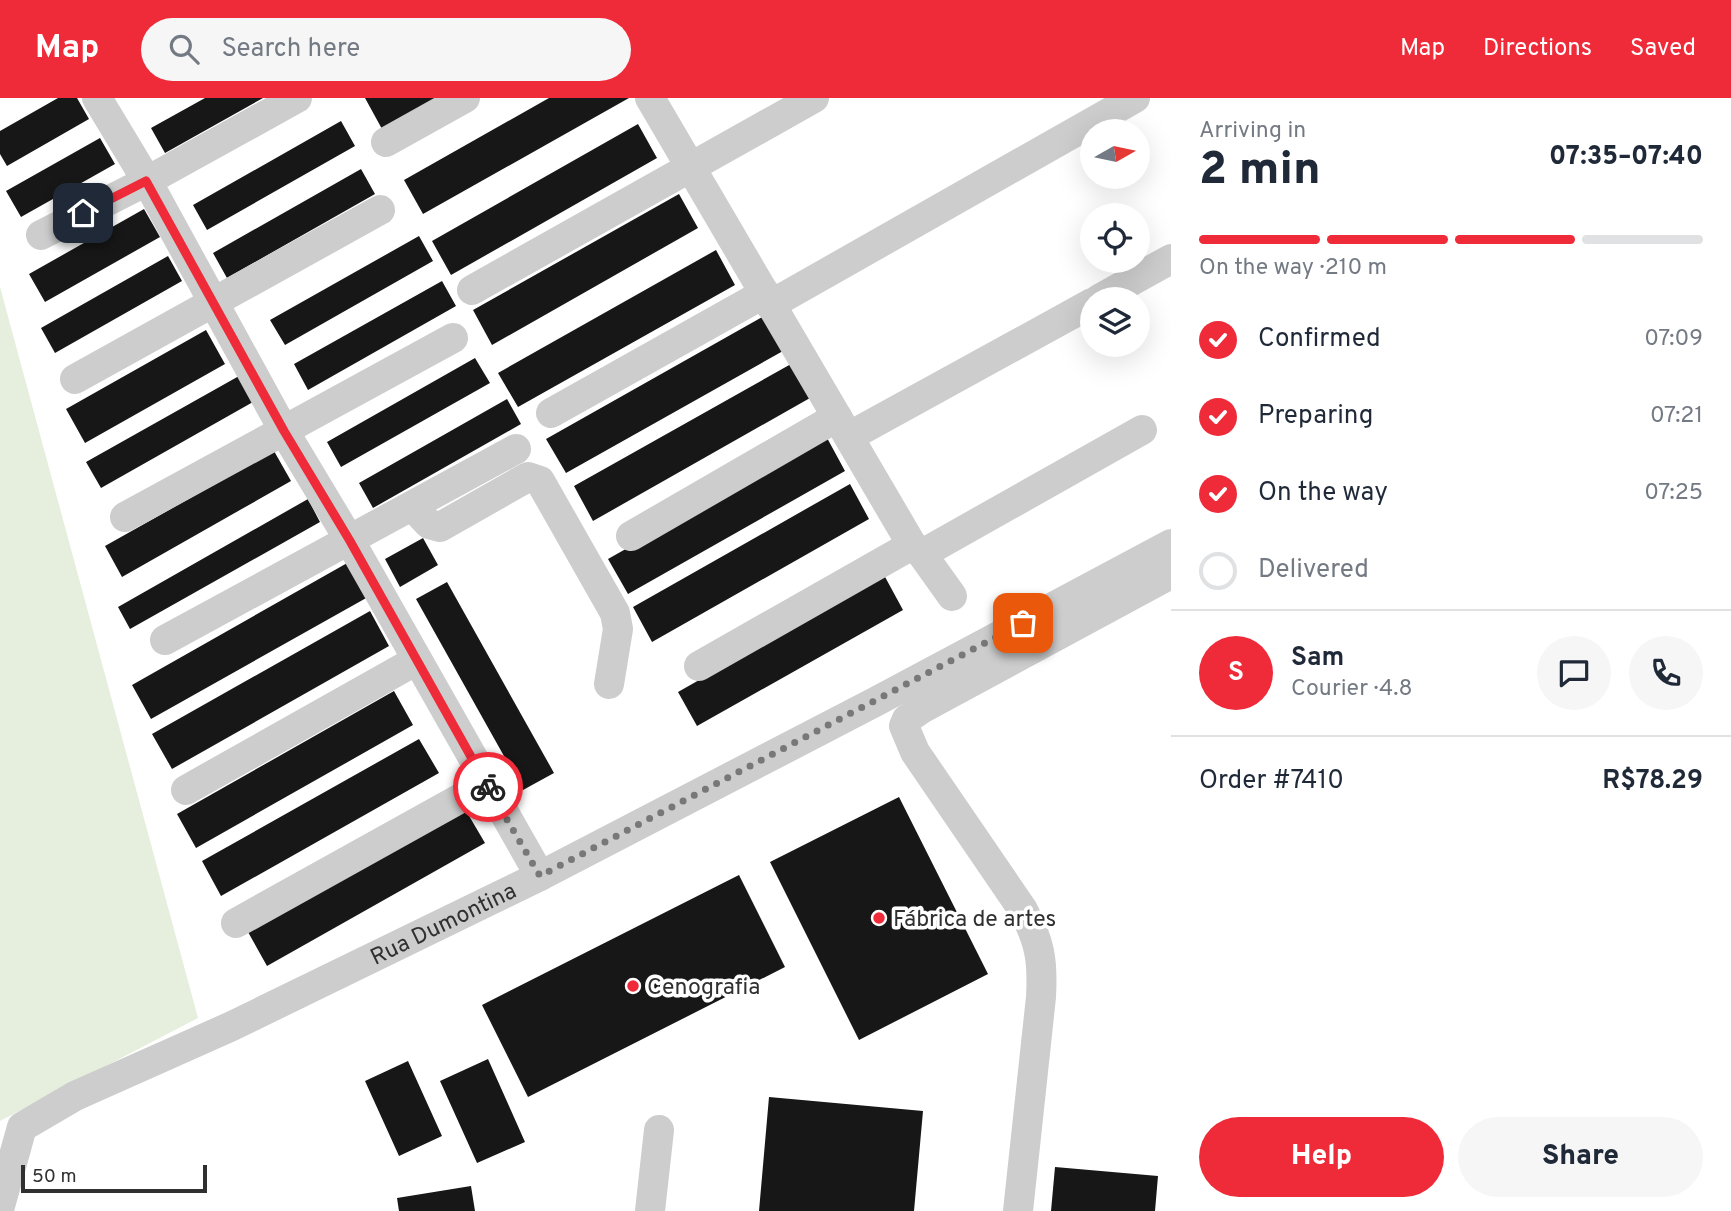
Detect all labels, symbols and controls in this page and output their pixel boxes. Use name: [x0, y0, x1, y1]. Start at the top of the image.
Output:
search box: [141, 18, 631, 81]
text: Map: [35, 28, 99, 70]
icon: search: [165, 30, 203, 68]
text: Search here: [221, 33, 360, 66]
text: Map: [1400, 34, 1445, 64]
text: Directions: [1483, 34, 1592, 64]
text: Saved: [1630, 34, 1696, 64]
text: Arriving in: [1199, 117, 1306, 146]
north arrow: [1080, 119, 1150, 189]
map controls: [1080, 119, 1150, 357]
text: 07:35–07:40: [1549, 141, 1703, 174]
text: 2 min: [1199, 142, 1321, 201]
pin: [53, 183, 113, 243]
icon: home: [64, 194, 102, 232]
button: locate: [1080, 203, 1150, 273]
text: On the way · 210 m: [1199, 254, 1387, 283]
button: layers: [1080, 287, 1150, 357]
icon: check: [1199, 321, 1237, 359]
text: Confirmed: [1258, 323, 1381, 356]
text: 07:09: [1644, 325, 1703, 354]
icon: check: [1199, 398, 1237, 436]
text: Preparing: [1258, 400, 1373, 433]
text: 07:21: [1650, 402, 1703, 431]
icon: check: [1199, 475, 1237, 513]
text: On the way: [1258, 477, 1388, 510]
text: 07:25: [1644, 479, 1703, 508]
text: Delivered: [1258, 554, 1369, 587]
pin: [993, 593, 1053, 653]
icon: bag: [1004, 604, 1042, 642]
button: chat: [1537, 636, 1611, 710]
button: phone: [1629, 636, 1703, 710]
text: Sam: [1291, 642, 1344, 675]
text: S: [1228, 657, 1244, 690]
text: Courier · 4.8: [1291, 675, 1412, 704]
courier: [453, 752, 523, 822]
text: Order #7410: [1199, 765, 1344, 798]
text: R$78.29: [1602, 765, 1703, 798]
icon: bike: [469, 768, 507, 806]
street label: Rua Dumontina: [366, 878, 522, 973]
place label: Fábrica de artes: [893, 906, 1056, 935]
marker: Fábrica de artes: [871, 910, 887, 926]
place label: Cenografia: [647, 974, 760, 1003]
marker: Cenografia: [625, 978, 641, 994]
button: Help: [1199, 1117, 1444, 1197]
button: Share: [1458, 1117, 1703, 1197]
scale bar: [21, 1162, 206, 1194]
text: 50 m: [32, 1165, 77, 1189]

